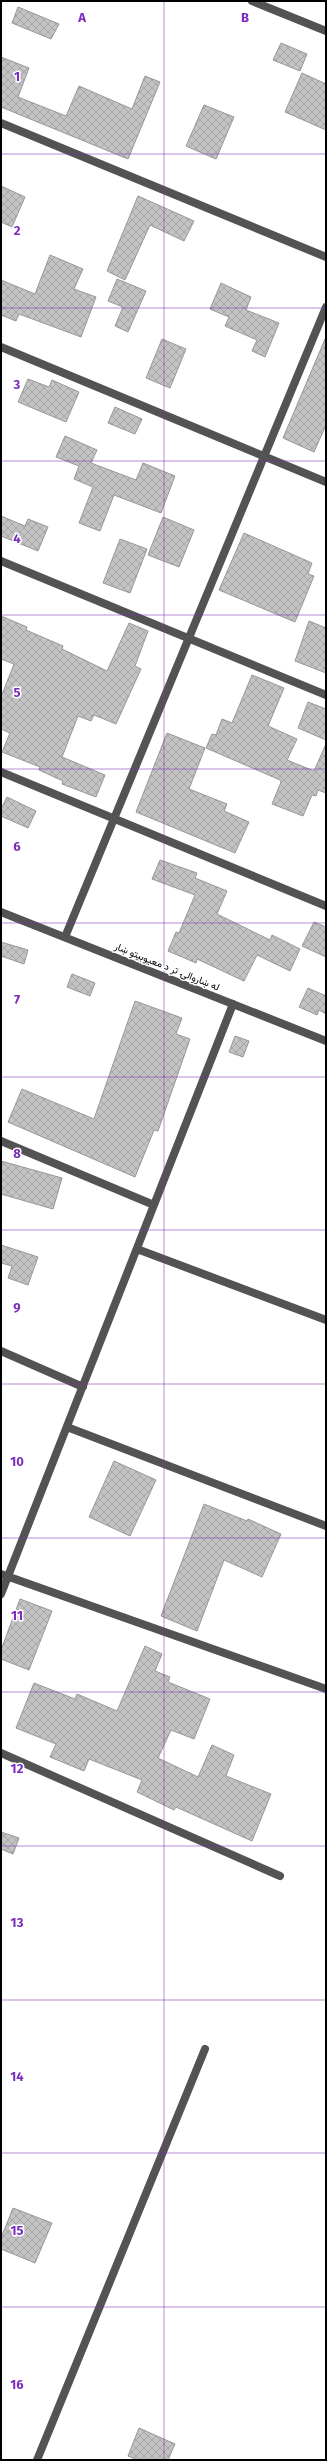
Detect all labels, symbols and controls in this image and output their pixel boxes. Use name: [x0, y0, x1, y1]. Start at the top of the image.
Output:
text: A: [77, 10, 86, 25]
text: B: [241, 10, 249, 25]
text: 1: [14, 69, 20, 84]
text: 2: [14, 223, 21, 238]
text: 3: [13, 377, 21, 392]
text: 4: [13, 531, 21, 546]
text: 5: [14, 685, 21, 700]
text: 6: [13, 839, 21, 854]
street label: له ښاروالۍ تر د معیوبیتو ښار: [112, 940, 221, 994]
text: 7: [14, 992, 20, 1007]
text: 8: [13, 1146, 21, 1161]
text: 9: [13, 1300, 21, 1315]
text: 10: [10, 1454, 24, 1469]
text: 11: [11, 1608, 23, 1623]
text: 12: [11, 1761, 24, 1776]
text: 13: [11, 1915, 24, 1930]
text: 14: [10, 2069, 24, 2084]
text: 15: [10, 2223, 24, 2238]
text: 16: [10, 2377, 24, 2392]

